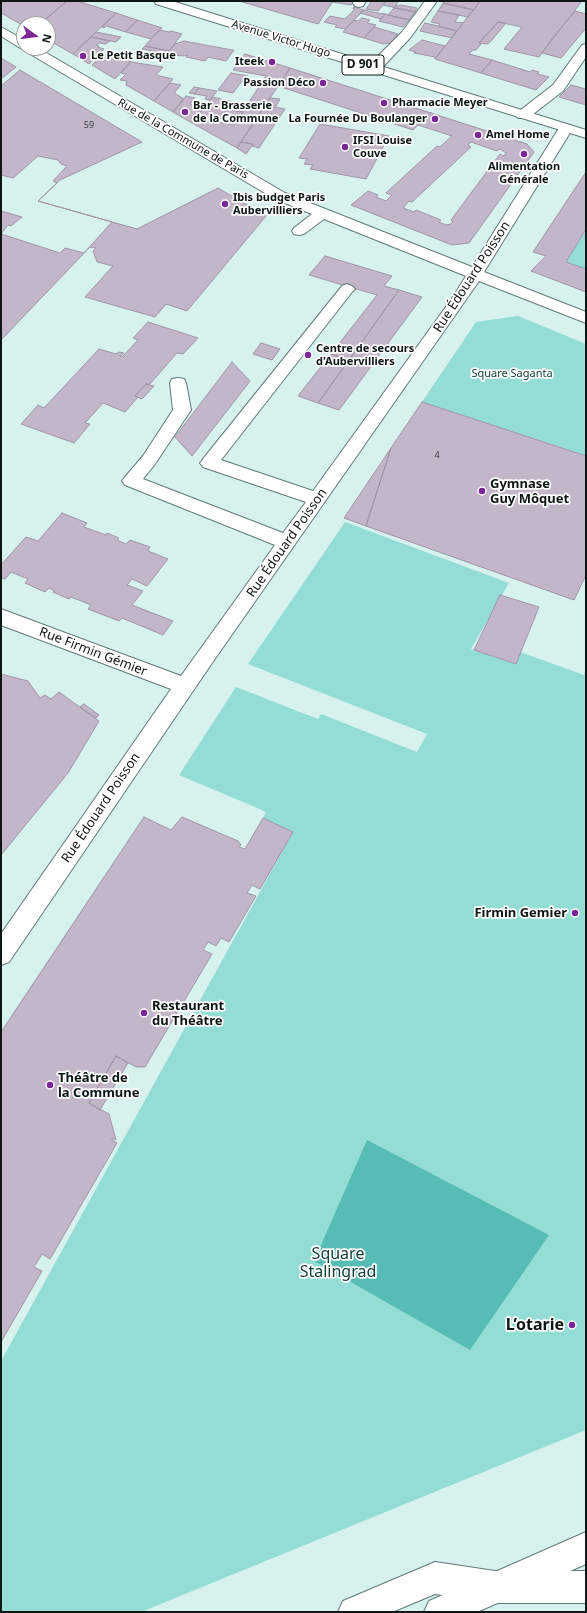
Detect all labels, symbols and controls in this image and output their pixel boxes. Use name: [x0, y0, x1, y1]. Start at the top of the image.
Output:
north arrow: [16, 16, 56, 56]
street label: Avenue Victor Hugo: [230, 18, 332, 60]
text: N: [39, 33, 56, 45]
place label: Le Petit Basque: [91, 49, 176, 63]
marker: Le Petit Basque: [78, 51, 88, 61]
place label: Iteek: [235, 55, 264, 69]
road number: D 901: [342, 55, 384, 75]
marker: Iteek: [267, 57, 277, 67]
place label: Passion Déco: [243, 76, 315, 90]
marker: Passion Déco: [318, 78, 328, 88]
street label: Rue de la Commune de Paris: [115, 96, 251, 182]
place label: Pharmacie Meyer: [392, 96, 488, 110]
marker: Pharmacie Meyer: [379, 98, 389, 108]
place label: Bar - Brasserie de la Commune: [193, 99, 278, 125]
marker: Bar - Brasserie de la Commune: [180, 107, 190, 117]
place label: La Fournée Du Boulanger: [288, 112, 427, 126]
marker: La Fournée Du Boulanger: [430, 114, 440, 124]
house number: 59: [84, 120, 94, 130]
place label: Amel Home: [486, 128, 550, 142]
marker: Amel Home: [473, 130, 483, 140]
place label: IFSI Louise Couve: [353, 134, 412, 160]
marker: IFSI Louise Couve: [340, 142, 350, 152]
marker: Alimentation Générale: [519, 149, 529, 159]
place label: Alimentation Générale: [488, 160, 560, 186]
place label: Ibis budget Paris Aubervilliers: [233, 191, 325, 217]
marker: Ibis budget Paris Aubervilliers: [220, 199, 230, 209]
street label: Rue Édouard Poisson: [430, 219, 514, 335]
place label: Centre de secours d'Aubervilliers: [316, 342, 414, 368]
marker: Centre de secours d'Aubervilliers: [303, 350, 313, 360]
park label: Square Saganta: [471, 367, 553, 381]
house number: 4: [434, 450, 440, 460]
place label: Gymnase Guy Môquet: [490, 476, 569, 507]
street label: Rue Édouard Poisson: [244, 486, 330, 600]
marker: Gymnase Guy Môquet: [477, 486, 487, 496]
street label: Rue Firmin Gémier: [37, 624, 149, 680]
street label: Rue Édouard Poisson: [58, 750, 144, 866]
place label: Firmin Gemier: [474, 905, 567, 921]
marker: Firmin Gemier: [570, 908, 580, 918]
place label: Restaurant du Théâtre: [152, 998, 224, 1029]
marker: Restaurant du Théâtre: [139, 1008, 149, 1018]
place label: Théâtre de la Commune: [58, 1070, 140, 1101]
marker: Théâtre de la Commune: [45, 1080, 55, 1090]
park label: Square Stalingrad: [300, 1244, 376, 1282]
place label: L’otarie: [506, 1315, 564, 1335]
marker: L’otarie: [567, 1320, 577, 1330]

